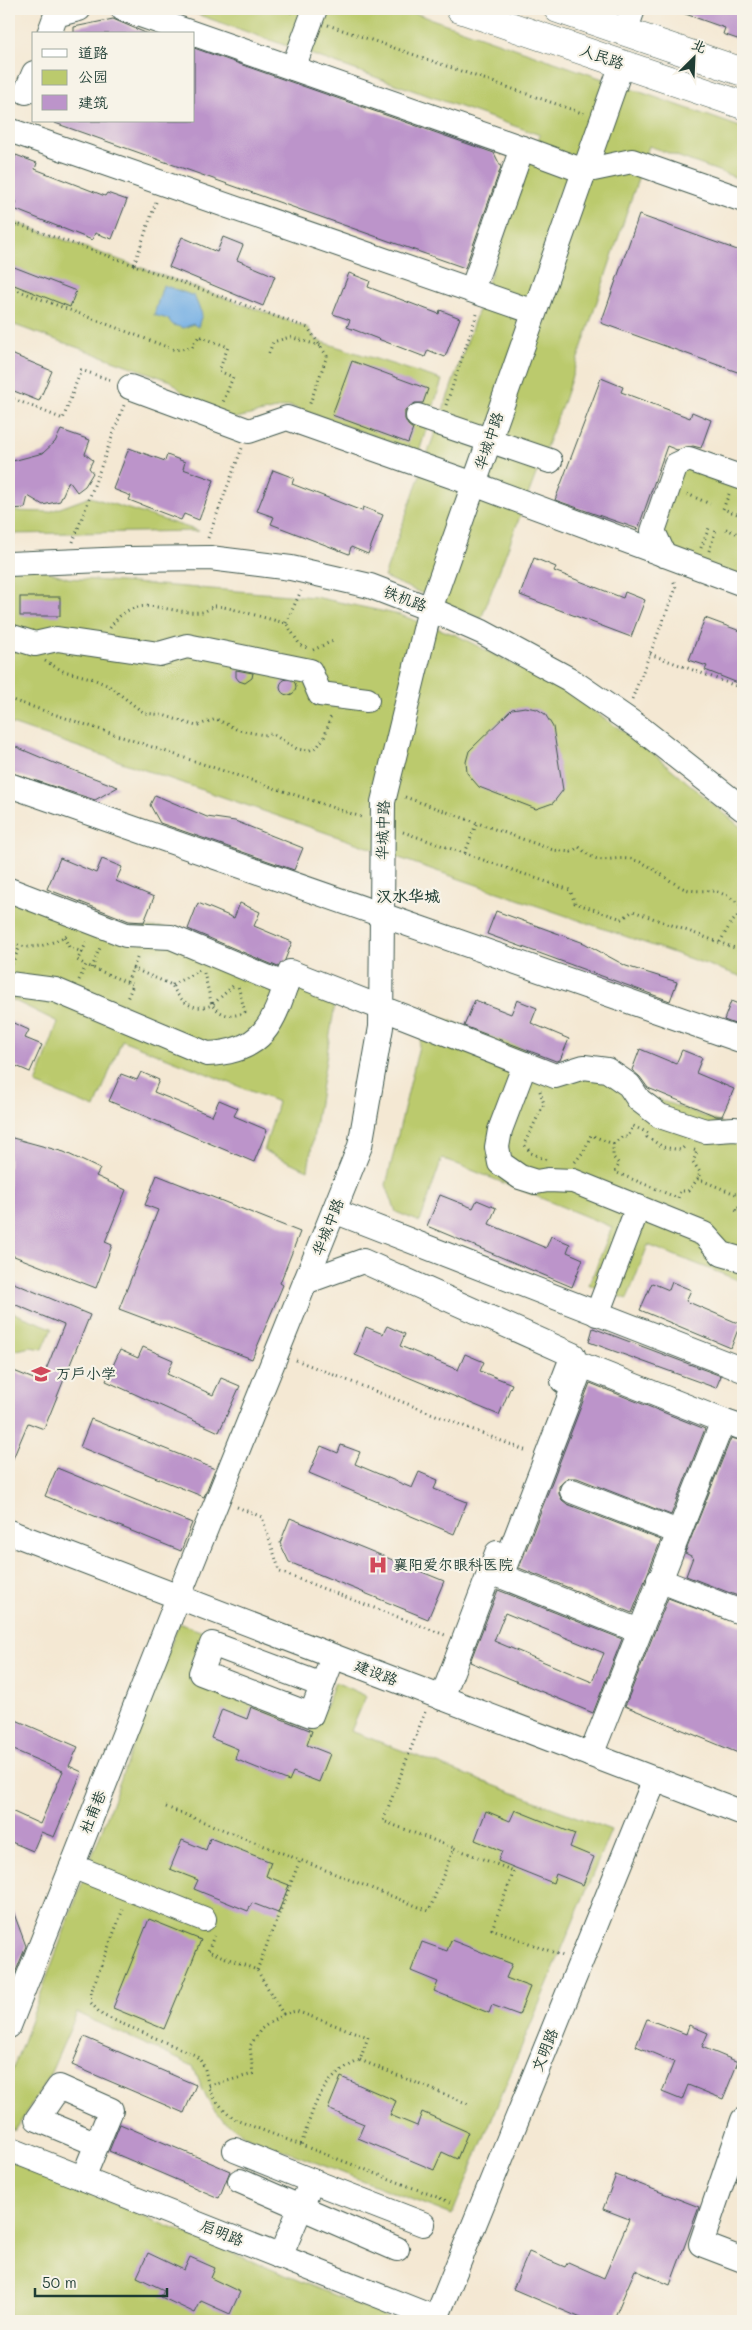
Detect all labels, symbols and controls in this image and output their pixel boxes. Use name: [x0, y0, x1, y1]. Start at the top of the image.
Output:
legend: [32, 32, 195, 122]
north arrow: [670, 32, 720, 82]
text: 北: [689, 34, 710, 57]
street label: 人民路: [578, 39, 627, 73]
text: 道路: [78, 42, 108, 62]
text: 公园: [78, 66, 108, 86]
text: 建筑: [78, 92, 108, 112]
street label: 华城中路: [469, 409, 507, 472]
street label: 铁机路: [381, 581, 430, 615]
street label: 华城中路: [371, 800, 393, 860]
district label: 汉水华城: [376, 885, 440, 906]
street label: 华城中路: [307, 1195, 348, 1258]
school or university icon: 万户小学: [30, 1363, 52, 1385]
place label: 万户小学: [56, 1363, 116, 1383]
hospital icon: 襄阳爱尔眼科医院: [367, 1554, 389, 1576]
place label: 襄阳爱尔眼科医院: [393, 1554, 513, 1574]
street label: 建设路: [352, 1655, 401, 1689]
street label: 杜甫巷: [74, 1787, 110, 1836]
street label: 文明路: [526, 2025, 562, 2074]
street label: 启明路: [198, 2214, 247, 2250]
scale bar: [35, 2265, 168, 2297]
text: 50 m: [42, 2272, 77, 2292]

